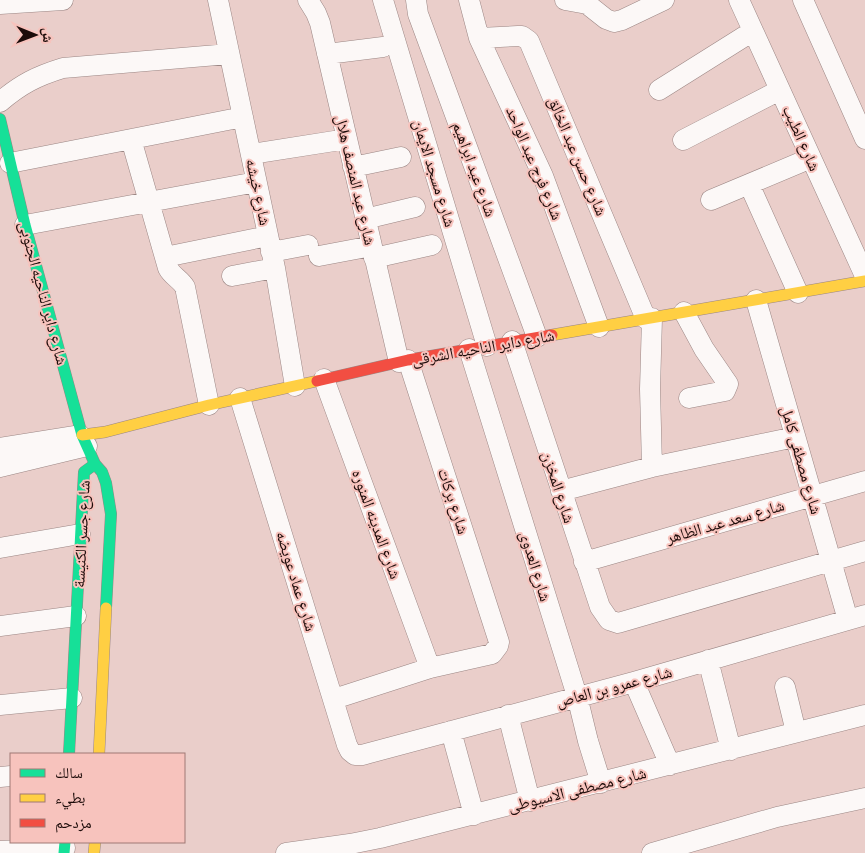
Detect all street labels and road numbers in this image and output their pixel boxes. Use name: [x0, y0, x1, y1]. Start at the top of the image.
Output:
street label: شارع حسن عبد الخالق: [543, 94, 612, 219]
street label: شارع الطيب: [778, 102, 825, 174]
street label: شارع فرج عبد الواحد: [501, 103, 568, 223]
street label: شارع عبد المنصف هلال: [330, 113, 381, 247]
street label: شارع مسجد الايمان: [408, 117, 461, 229]
street label: شارع عيد ابراهيم: [448, 119, 501, 220]
street label: شارع خيشه: [241, 157, 276, 227]
street label: شارع داير الناحيه الجنوبى: [14, 219, 73, 367]
street label: شارع داير الناحيه الشرقى: [410, 325, 556, 370]
street label: شارع مصطفى كامل: [776, 403, 827, 517]
street label: شارع المخزن: [537, 449, 580, 526]
street label: شارع بركات: [433, 466, 474, 537]
street label: شارع المدينه المنوره: [347, 467, 406, 582]
street label: شارع جسر الكنيسة: [68, 480, 95, 588]
street label: شارع سعد عبد الظاهر: [663, 495, 787, 549]
street label: شارع العدوى: [515, 528, 556, 604]
street label: شارع عماد عويضه: [271, 529, 322, 634]
street label: شارع عمرو بن العاص: [554, 661, 674, 712]
street label: شارع مصطفى الاسيوطى: [506, 762, 649, 817]

